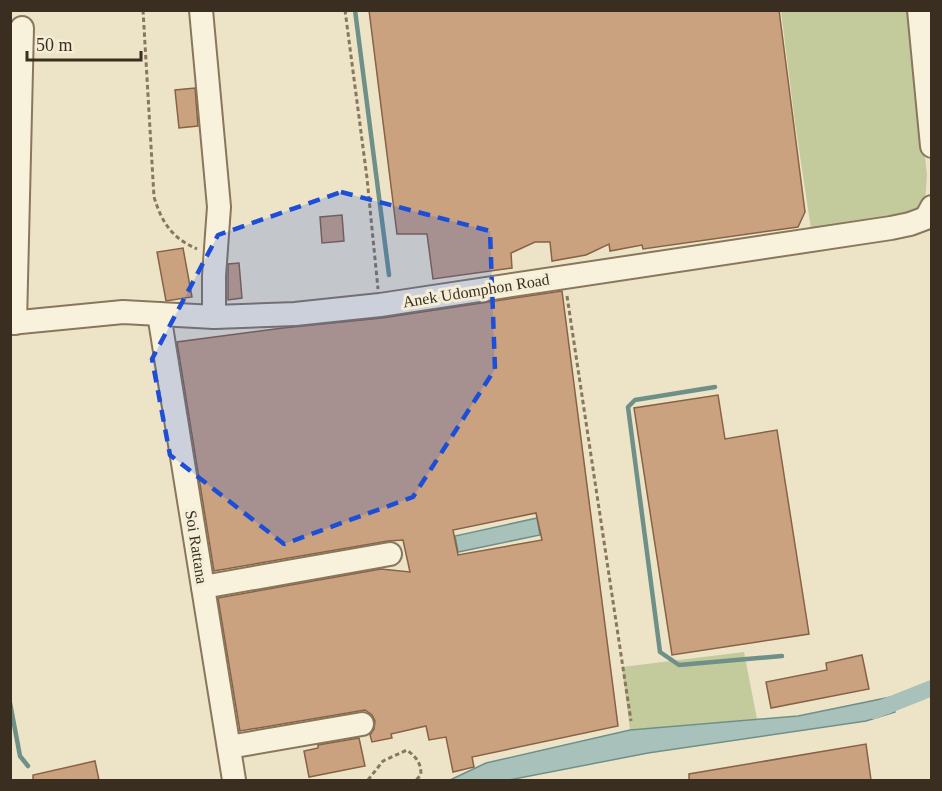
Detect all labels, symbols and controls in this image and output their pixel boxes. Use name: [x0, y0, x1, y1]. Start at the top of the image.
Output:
scale bar: [27, 24, 141, 62]
text: 50 m: [36, 35, 73, 55]
street label: Anek Udomphon Road: [401, 270, 551, 311]
street label: Soi Rattana: [182, 509, 211, 585]

